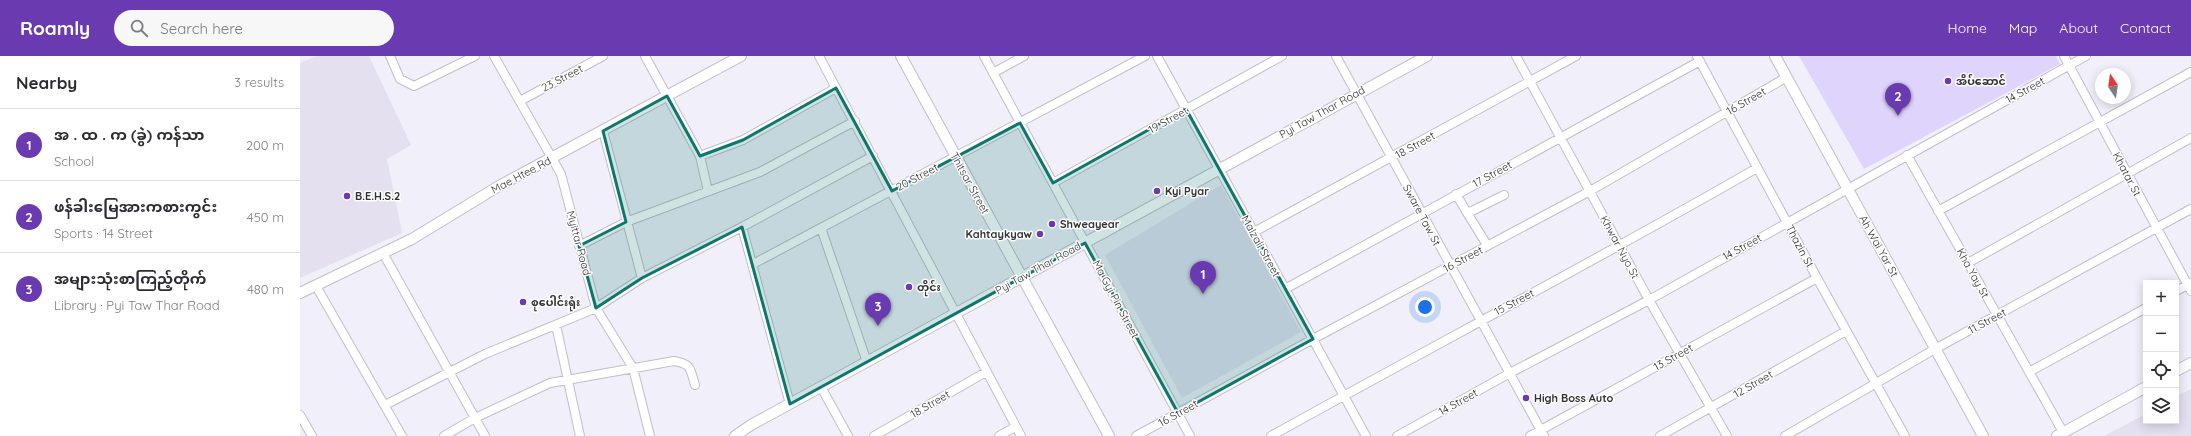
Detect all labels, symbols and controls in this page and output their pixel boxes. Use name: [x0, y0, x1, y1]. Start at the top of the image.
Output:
search box: [114, 10, 394, 46]
text: Roamly: [20, 16, 90, 40]
icon: search: [128, 17, 150, 39]
text: Search here: [160, 19, 243, 38]
text: Home: [1948, 19, 1987, 37]
text: Map: [2009, 19, 2037, 37]
text: About: [2059, 19, 2098, 37]
text: Contact: [2120, 19, 2171, 37]
street label: 23 Street: [539, 61, 585, 95]
north arrow: [2095, 68, 2131, 104]
text: Nearby: [16, 72, 77, 93]
street label: 14 Street: [2003, 73, 2047, 106]
text: 3 results: [234, 74, 284, 90]
place label: အိပ်ဆောင်: [1956, 74, 2006, 88]
marker: အိပ်ဆောင်: [1943, 76, 1953, 86]
street label: Pyi Taw Thar Road: [1277, 83, 1367, 141]
pin: 2: [1885, 83, 1911, 116]
street label: 16 Street: [1724, 84, 1768, 118]
street label: 19 Street: [1146, 103, 1191, 137]
text: အ . ထ . က (ခွဲ) ကန်သာ: [54, 125, 204, 144]
street label: 18 Street: [1393, 128, 1437, 162]
text: 1: [26, 137, 32, 153]
text: 200 m: [246, 137, 284, 153]
street label: Thitsar Street: [947, 150, 993, 217]
street label: Khatar St: [2110, 150, 2145, 199]
text: School: [54, 153, 94, 169]
street label: Mae Htee Rd: [489, 153, 553, 197]
street label: 17 Street: [1470, 157, 1514, 190]
street label: 20 Street: [894, 160, 941, 194]
street label: Sware Taw St: [1400, 182, 1444, 248]
place label: Kyi Pyar: [1165, 184, 1209, 198]
marker: Kyi Pyar: [1152, 186, 1162, 196]
place label: B.E.H.S.2: [355, 189, 400, 203]
marker: B.E.H.S.2: [342, 191, 352, 201]
text: ဖန်ခါးမြေအားကစားကွင်း: [54, 197, 217, 216]
text: 2: [25, 209, 33, 225]
text: 450 m: [247, 209, 284, 225]
street label: Myittar Road: [564, 209, 594, 277]
street label: Malzali Street: [1238, 213, 1284, 279]
street label: Khwar Nyo St: [1597, 213, 1643, 281]
street label: Ah Wai Yar St: [1856, 213, 1902, 280]
place label: Shweayear: [1060, 217, 1120, 231]
marker: Shweayear: [1047, 219, 1057, 229]
street label: Thazin St: [1783, 222, 1817, 270]
text: Sports · 14 Street: [54, 225, 153, 241]
place label: Kahtaykyaw: [966, 227, 1033, 241]
marker: Kahtaykyaw: [1035, 229, 1045, 239]
street label: 14 Street: [1720, 230, 1764, 263]
street label: Pyi Taw Thar Road: [993, 239, 1083, 297]
street label: 16 Street: [1441, 243, 1486, 275]
street label: Kha Yay St: [1954, 246, 1993, 301]
street label: Ma Gyi Pin Street: [1090, 258, 1143, 341]
pin: 1: [1190, 261, 1216, 294]
text: အများသုံးစာကြည့်တိုက်: [54, 269, 206, 288]
place label: တိုင်း: [917, 280, 941, 297]
map controls: [2143, 280, 2179, 424]
button: +: [2143, 280, 2179, 316]
text: 3: [26, 281, 32, 297]
text: 480 m: [247, 281, 284, 297]
marker: တိုင်း: [904, 282, 914, 292]
street label: 15 Street: [1492, 286, 1537, 318]
pin: 3: [865, 293, 891, 326]
place label: စုပေါင်းရုံး: [531, 295, 580, 312]
text: Library · Pyi Taw Thar Road: [54, 297, 220, 313]
marker: စုပေါင်းရုံး: [518, 297, 528, 307]
your location: [1415, 297, 1435, 317]
street label: 11 Street: [1966, 305, 2009, 337]
button: −: [2143, 316, 2179, 352]
street label: 13 Street: [1651, 340, 1695, 374]
button: locate: [2143, 352, 2179, 388]
street label: 12 Street: [1731, 367, 1775, 401]
street label: 14 Street: [1436, 385, 1480, 418]
street label: 18 Street: [908, 387, 952, 421]
button: layers: [2143, 388, 2179, 424]
place label: High Boss Auto: [1534, 391, 1614, 405]
marker: High Boss Auto: [1521, 393, 1531, 403]
street label: 16 Street: [1156, 396, 1200, 430]

